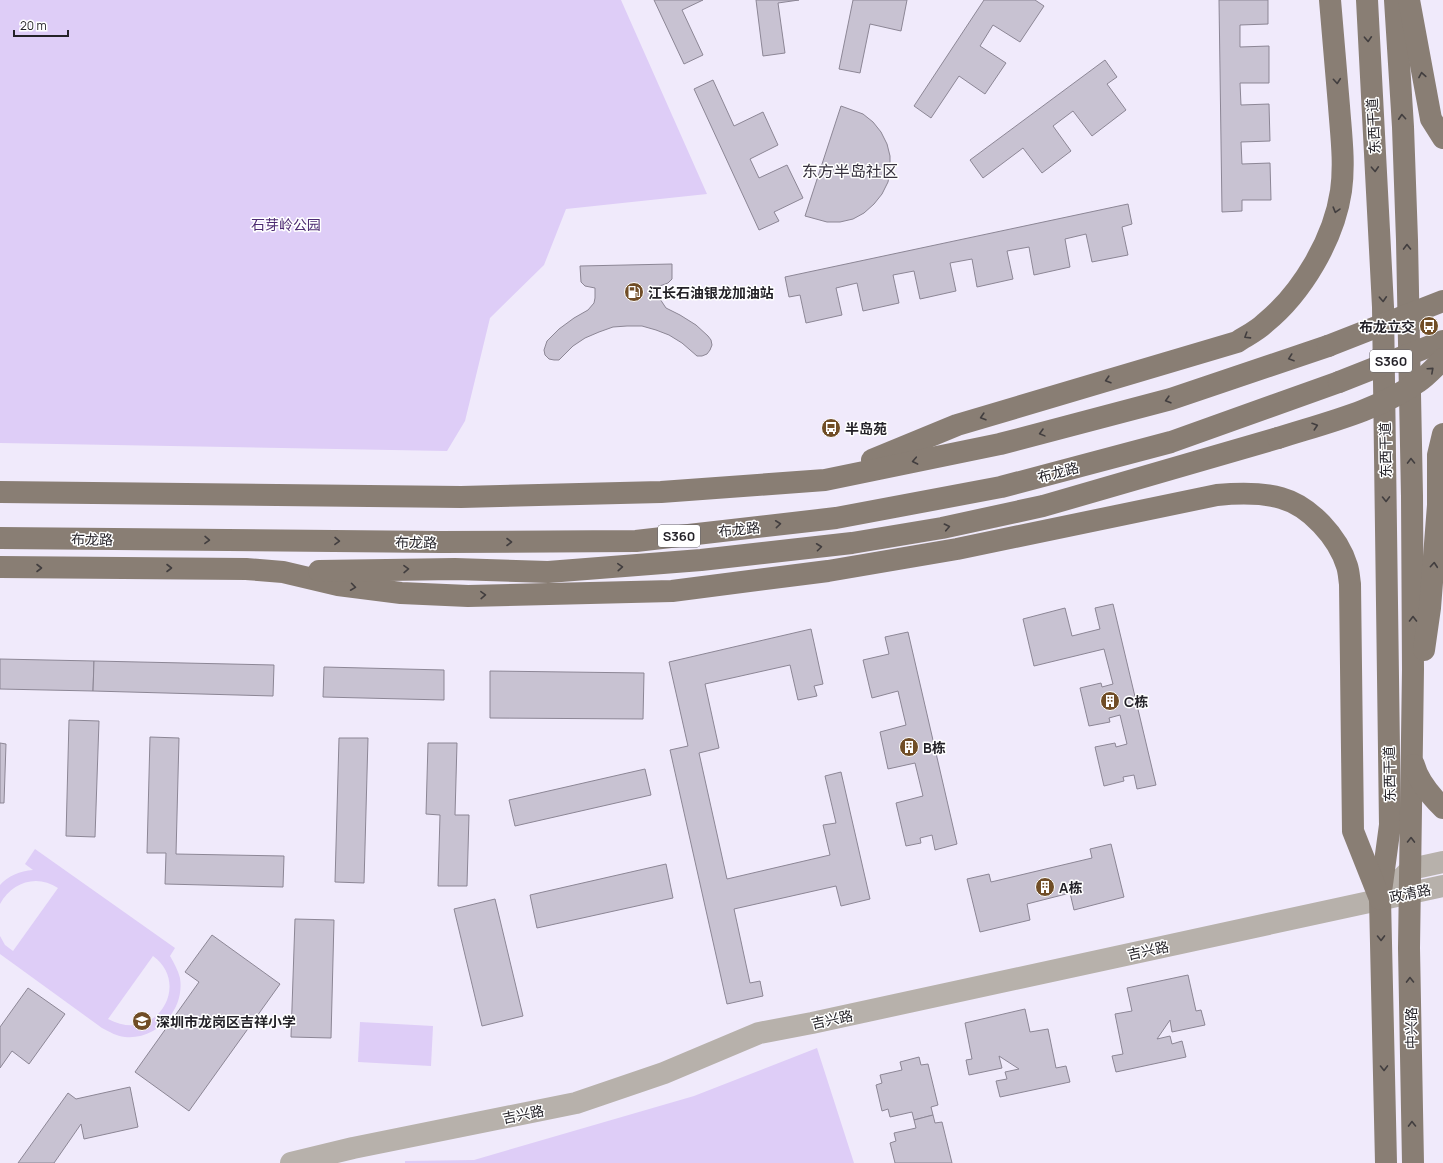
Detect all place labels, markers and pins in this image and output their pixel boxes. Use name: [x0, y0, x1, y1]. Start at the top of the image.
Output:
fuel station icon: 江长石油银龙加油站: [623, 281, 645, 303]
place label: 江长石油银龙加油站: [648, 283, 774, 302]
bus stop icon: 布龙立交: [1418, 315, 1440, 337]
place label: 布龙立交: [1359, 317, 1415, 336]
bus stop icon: 半岛苑: [820, 417, 842, 439]
place label: 半岛苑: [845, 419, 887, 438]
building icon: C栋: [1099, 690, 1121, 712]
place label: C栋: [1124, 692, 1148, 711]
building icon: B栋: [898, 736, 920, 758]
place label: B栋: [923, 738, 946, 757]
building icon: A栋: [1034, 876, 1056, 898]
place label: A栋: [1059, 878, 1082, 897]
school or university icon: 深圳市龙岗区吉祥小学: [131, 1010, 153, 1032]
place label: 深圳市龙岗区吉祥小学: [156, 1012, 296, 1031]

